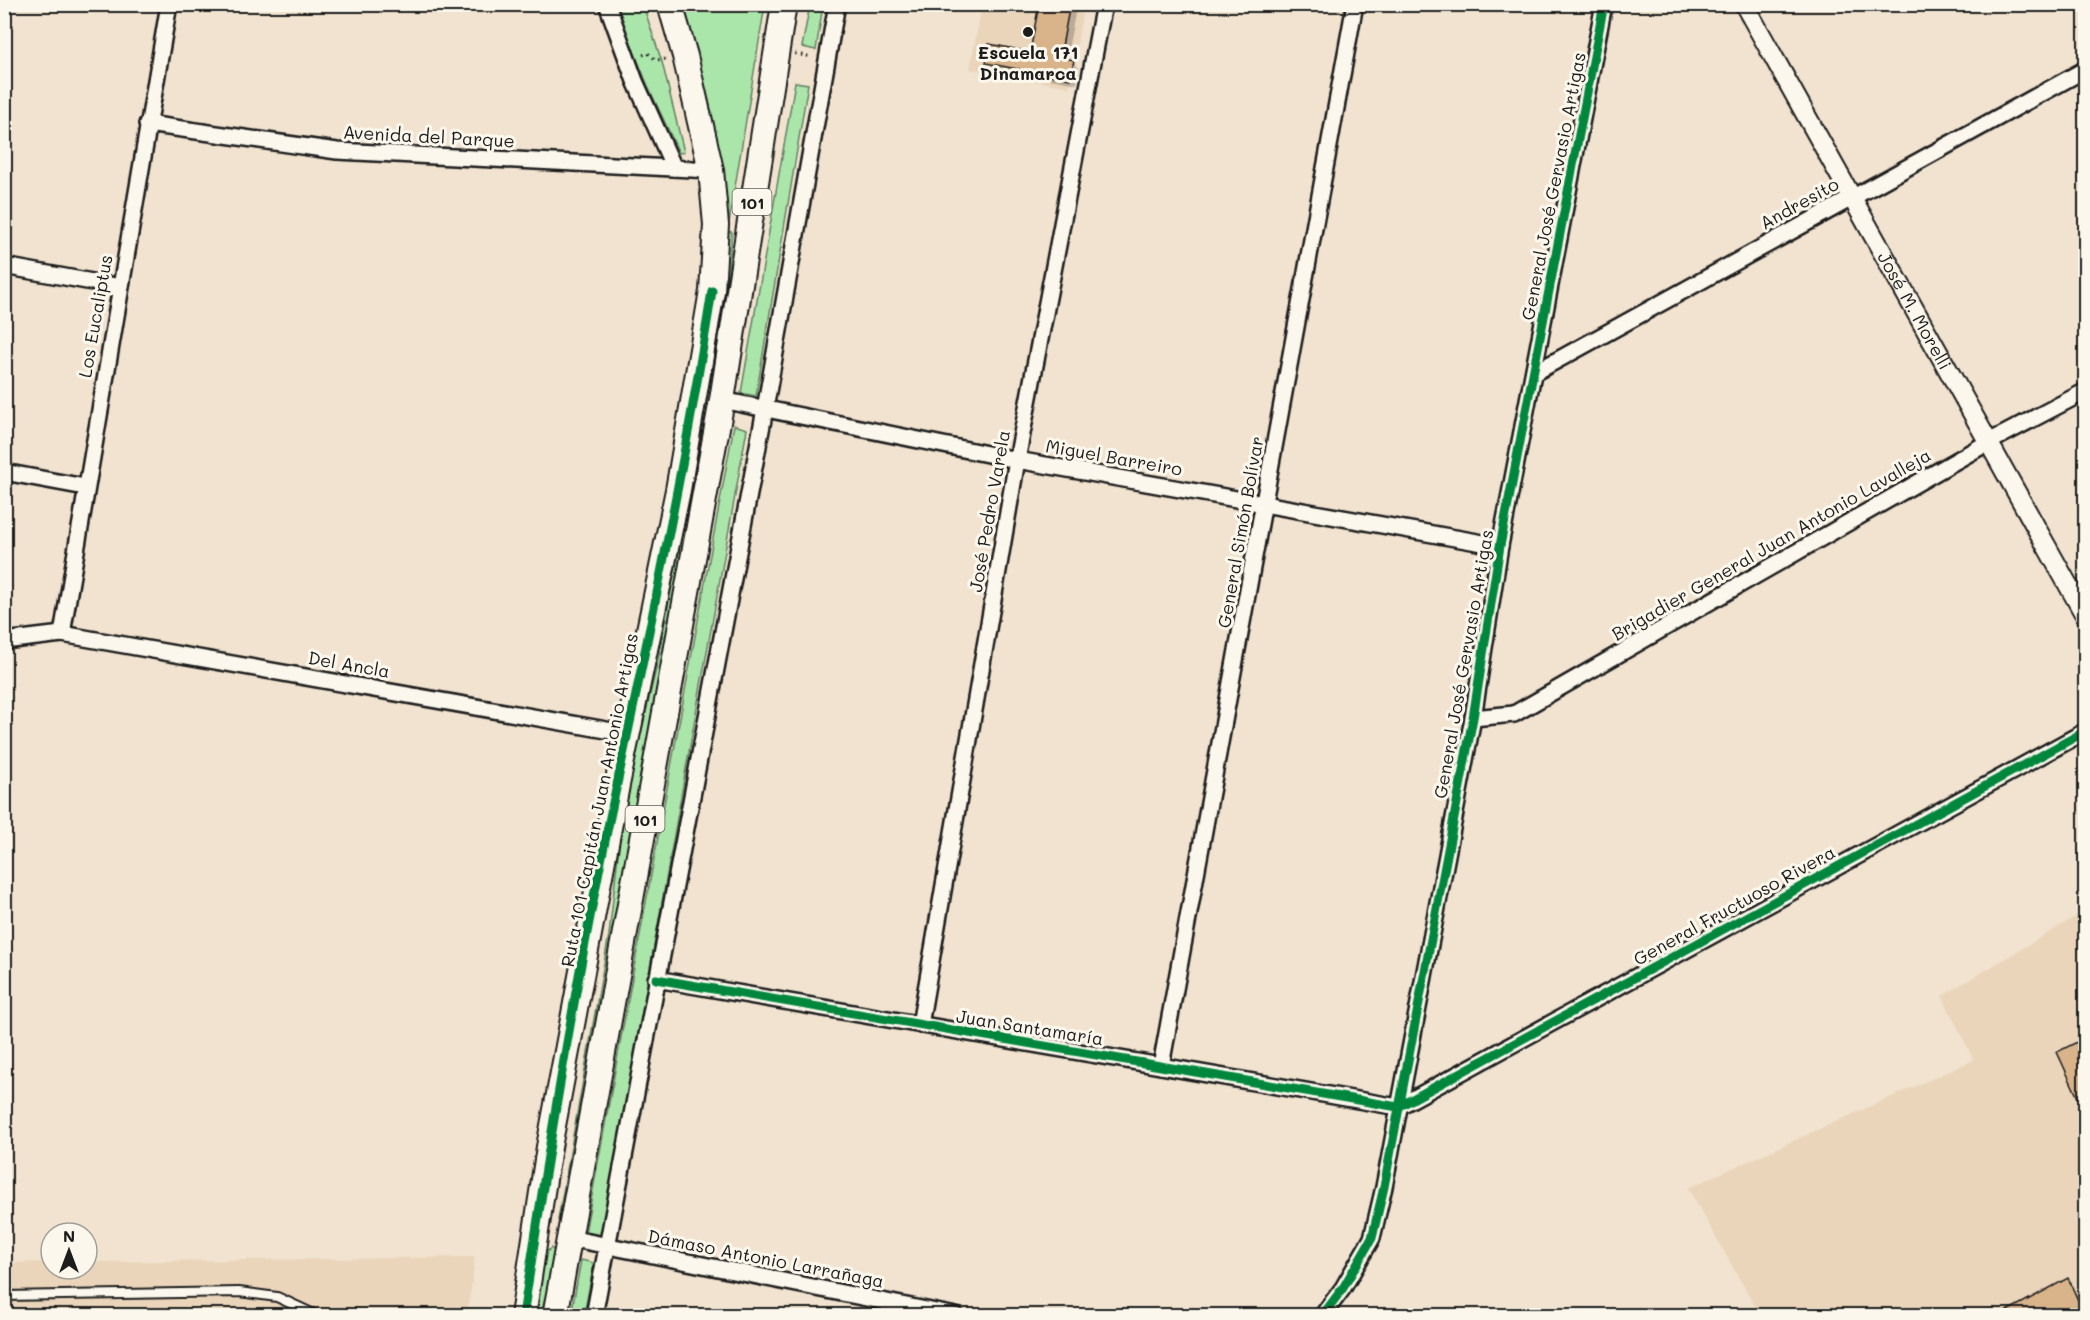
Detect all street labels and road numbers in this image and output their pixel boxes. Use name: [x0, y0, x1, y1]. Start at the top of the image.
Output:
street label: General José Gervasio Artigas: [1515, 50, 1591, 322]
street label: Avenida del Parque: [343, 120, 515, 152]
street label: Andresito: [1755, 171, 1843, 235]
road number: 101: [732, 189, 771, 215]
street label: José M. Morelli: [1872, 247, 1958, 374]
street label: Los Eucaliptus: [72, 253, 118, 379]
street label: José Pedro Varela: [963, 428, 1015, 594]
street label: Miguel Barreiro: [1044, 433, 1185, 481]
street label: General Simón Bolívar: [1211, 434, 1269, 630]
street label: Brigadier General Juan Antonio Lavalleja: [1607, 442, 1935, 646]
street label: General José Gervasio Artigas: [1428, 528, 1498, 800]
street label: Ruta 101 Capitán Juan Antonio Artigas: [555, 631, 643, 969]
street label: Del Ancla: [306, 645, 392, 683]
road number: 101: [626, 806, 664, 832]
street label: General Fructuoso Rivera: [1629, 839, 1839, 971]
street label: Juan Santamaría: [955, 1004, 1105, 1050]
street label: Dámaso Antonio Larrañaga: [646, 1223, 886, 1293]

